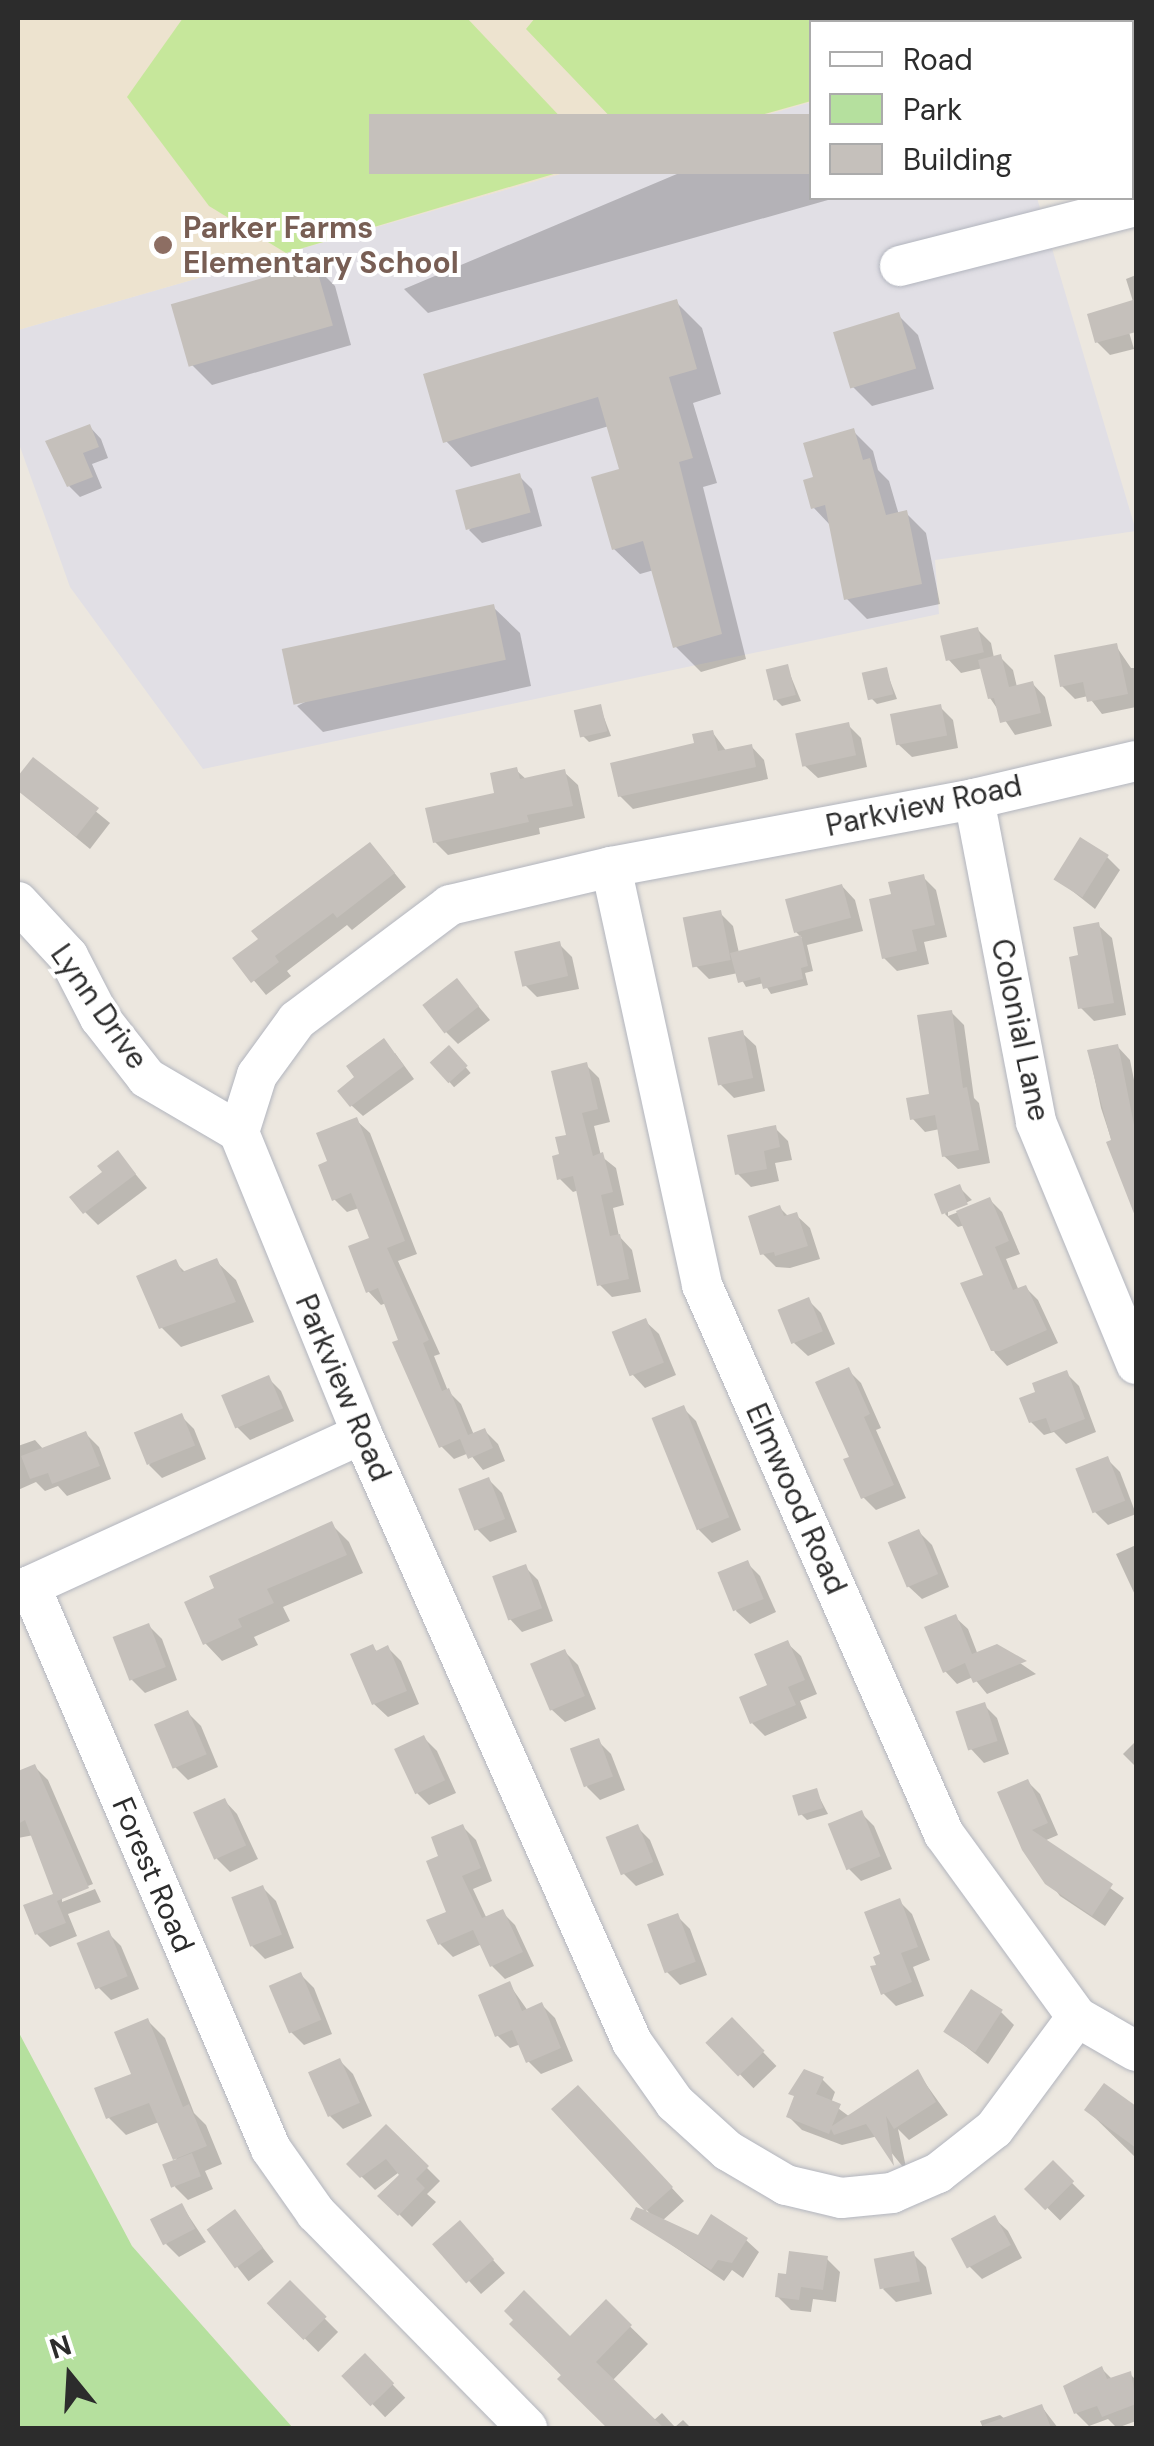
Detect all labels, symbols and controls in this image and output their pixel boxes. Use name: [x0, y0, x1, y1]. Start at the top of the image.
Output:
legend: [809, 20, 1134, 200]
text: Road: [903, 40, 973, 79]
text: Park: [903, 90, 962, 129]
text: Building: [903, 140, 1012, 179]
place label: Parker Farms Elementary School: [183, 210, 459, 280]
marker: Parker Farms Elementary School: [152, 234, 174, 256]
street label: Parkview Road: [823, 768, 1025, 844]
street label: Colonial Lane: [983, 935, 1057, 1125]
street label: Lynn Drive: [43, 938, 155, 1076]
street label: Parkview Road: [287, 1289, 399, 1487]
street label: Elmwood Road: [738, 1398, 854, 1600]
street label: Forest Road: [104, 1792, 202, 1958]
north arrow: [20, 2326, 120, 2426]
text: N: [45, 2326, 76, 2368]

